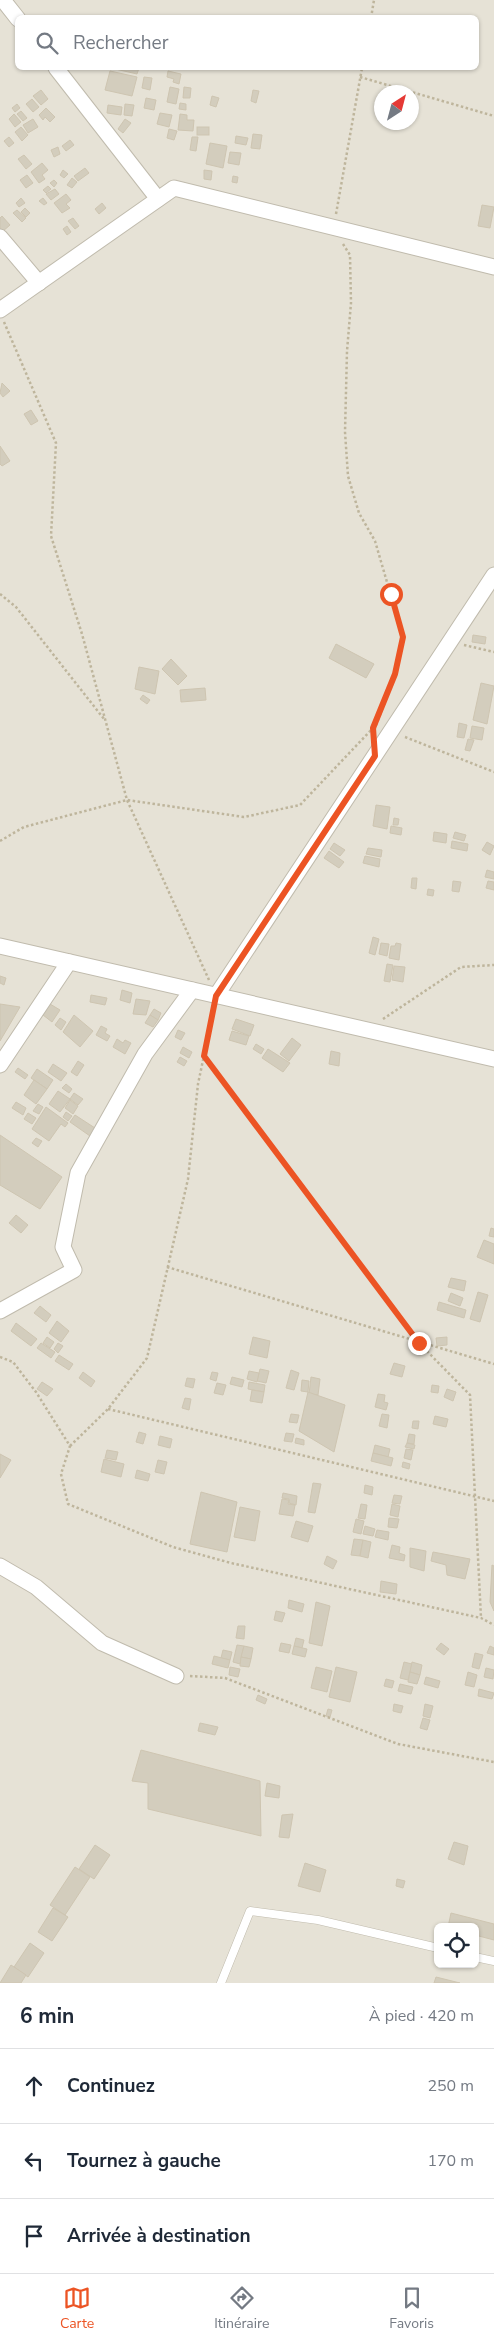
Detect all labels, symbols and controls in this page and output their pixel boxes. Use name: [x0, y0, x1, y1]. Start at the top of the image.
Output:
search box: [15, 15, 479, 70]
icon: search: [33, 29, 61, 57]
text: Rechercher: [73, 30, 168, 56]
north arrow: [374, 85, 419, 130]
route start: [380, 583, 403, 606]
route end: [408, 1332, 431, 1355]
map controls: [434, 1923, 479, 1968]
button: locate: [434, 1923, 479, 1968]
text: 6 min: [20, 2002, 74, 2030]
text: À pied · 420 m: [369, 2005, 474, 2027]
icon: ahead: [20, 2072, 48, 2100]
text: Continuez: [67, 2073, 155, 2099]
text: 250 m: [427, 2075, 474, 2097]
icon: left: [20, 2147, 48, 2175]
text: Tournez à gauche: [67, 2148, 221, 2174]
text: 170 m: [427, 2150, 474, 2172]
icon: arrive: [20, 2222, 48, 2250]
text: Arrivée à destination: [67, 2223, 251, 2249]
tab: Carte: [60, 2284, 94, 2333]
tab: Itinéraire: [214, 2284, 269, 2333]
tab: Favoris: [389, 2284, 434, 2333]

